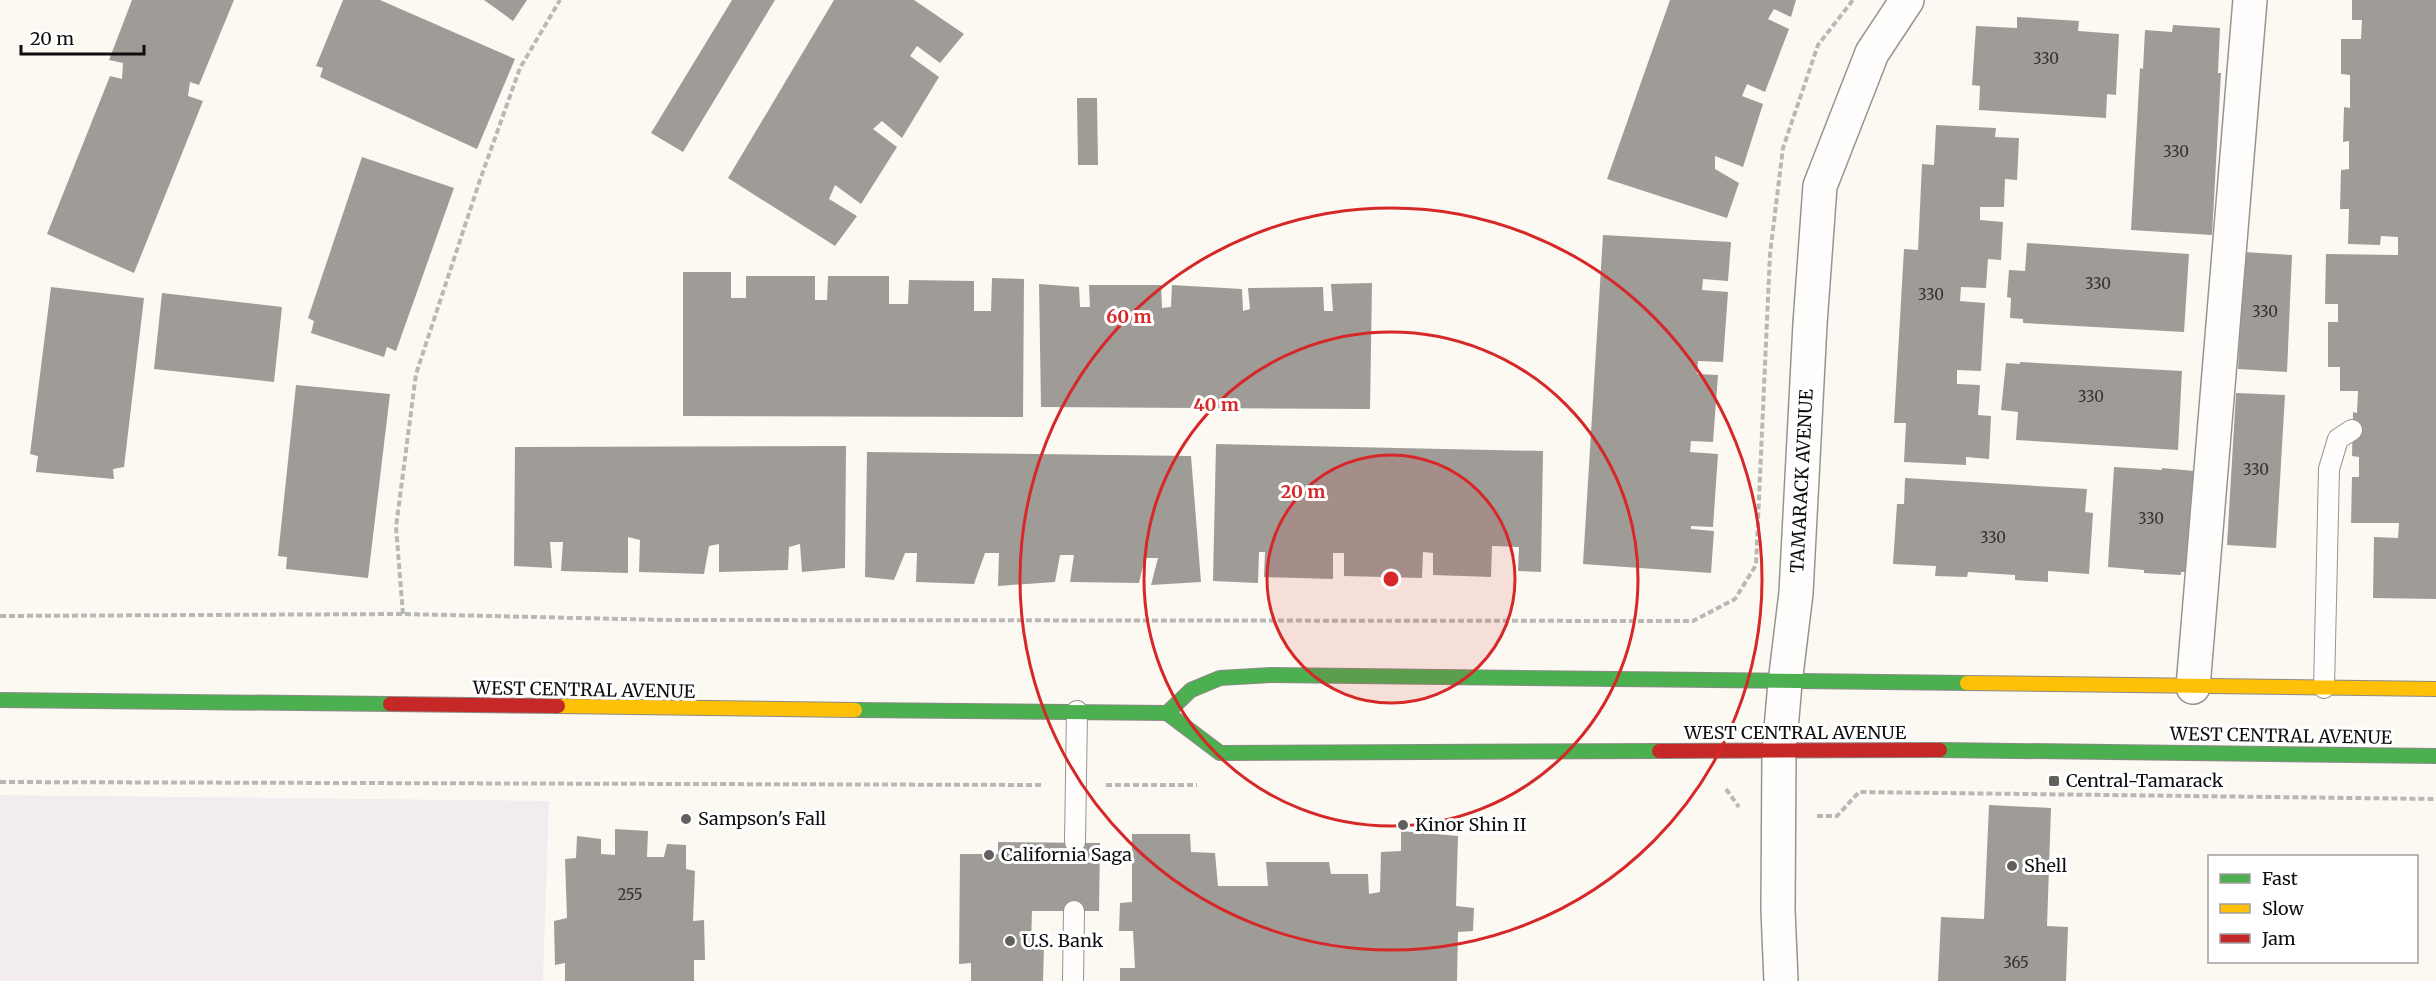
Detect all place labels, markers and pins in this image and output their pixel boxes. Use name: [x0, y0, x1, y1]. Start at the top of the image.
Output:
centre of rings: [1381, 569, 1401, 589]
place label: Central-Tamarack: [2066, 769, 2224, 792]
marker: Central-Tamarack: [2047, 774, 2061, 788]
place label: Sampson's Fall: [698, 807, 827, 830]
marker: Sampson's Fall: [679, 812, 693, 826]
place label: Kinor Shin II: [1415, 813, 1526, 836]
marker: Kinor Shin II: [1396, 818, 1410, 832]
place label: California Saga: [1001, 843, 1132, 866]
marker: California Saga: [982, 848, 996, 862]
place label: Shell: [2024, 854, 2067, 877]
marker: Shell: [2005, 859, 2019, 873]
place label: U.S. Bank: [1022, 929, 1104, 952]
marker: U.S. Bank: [1003, 934, 1017, 948]

